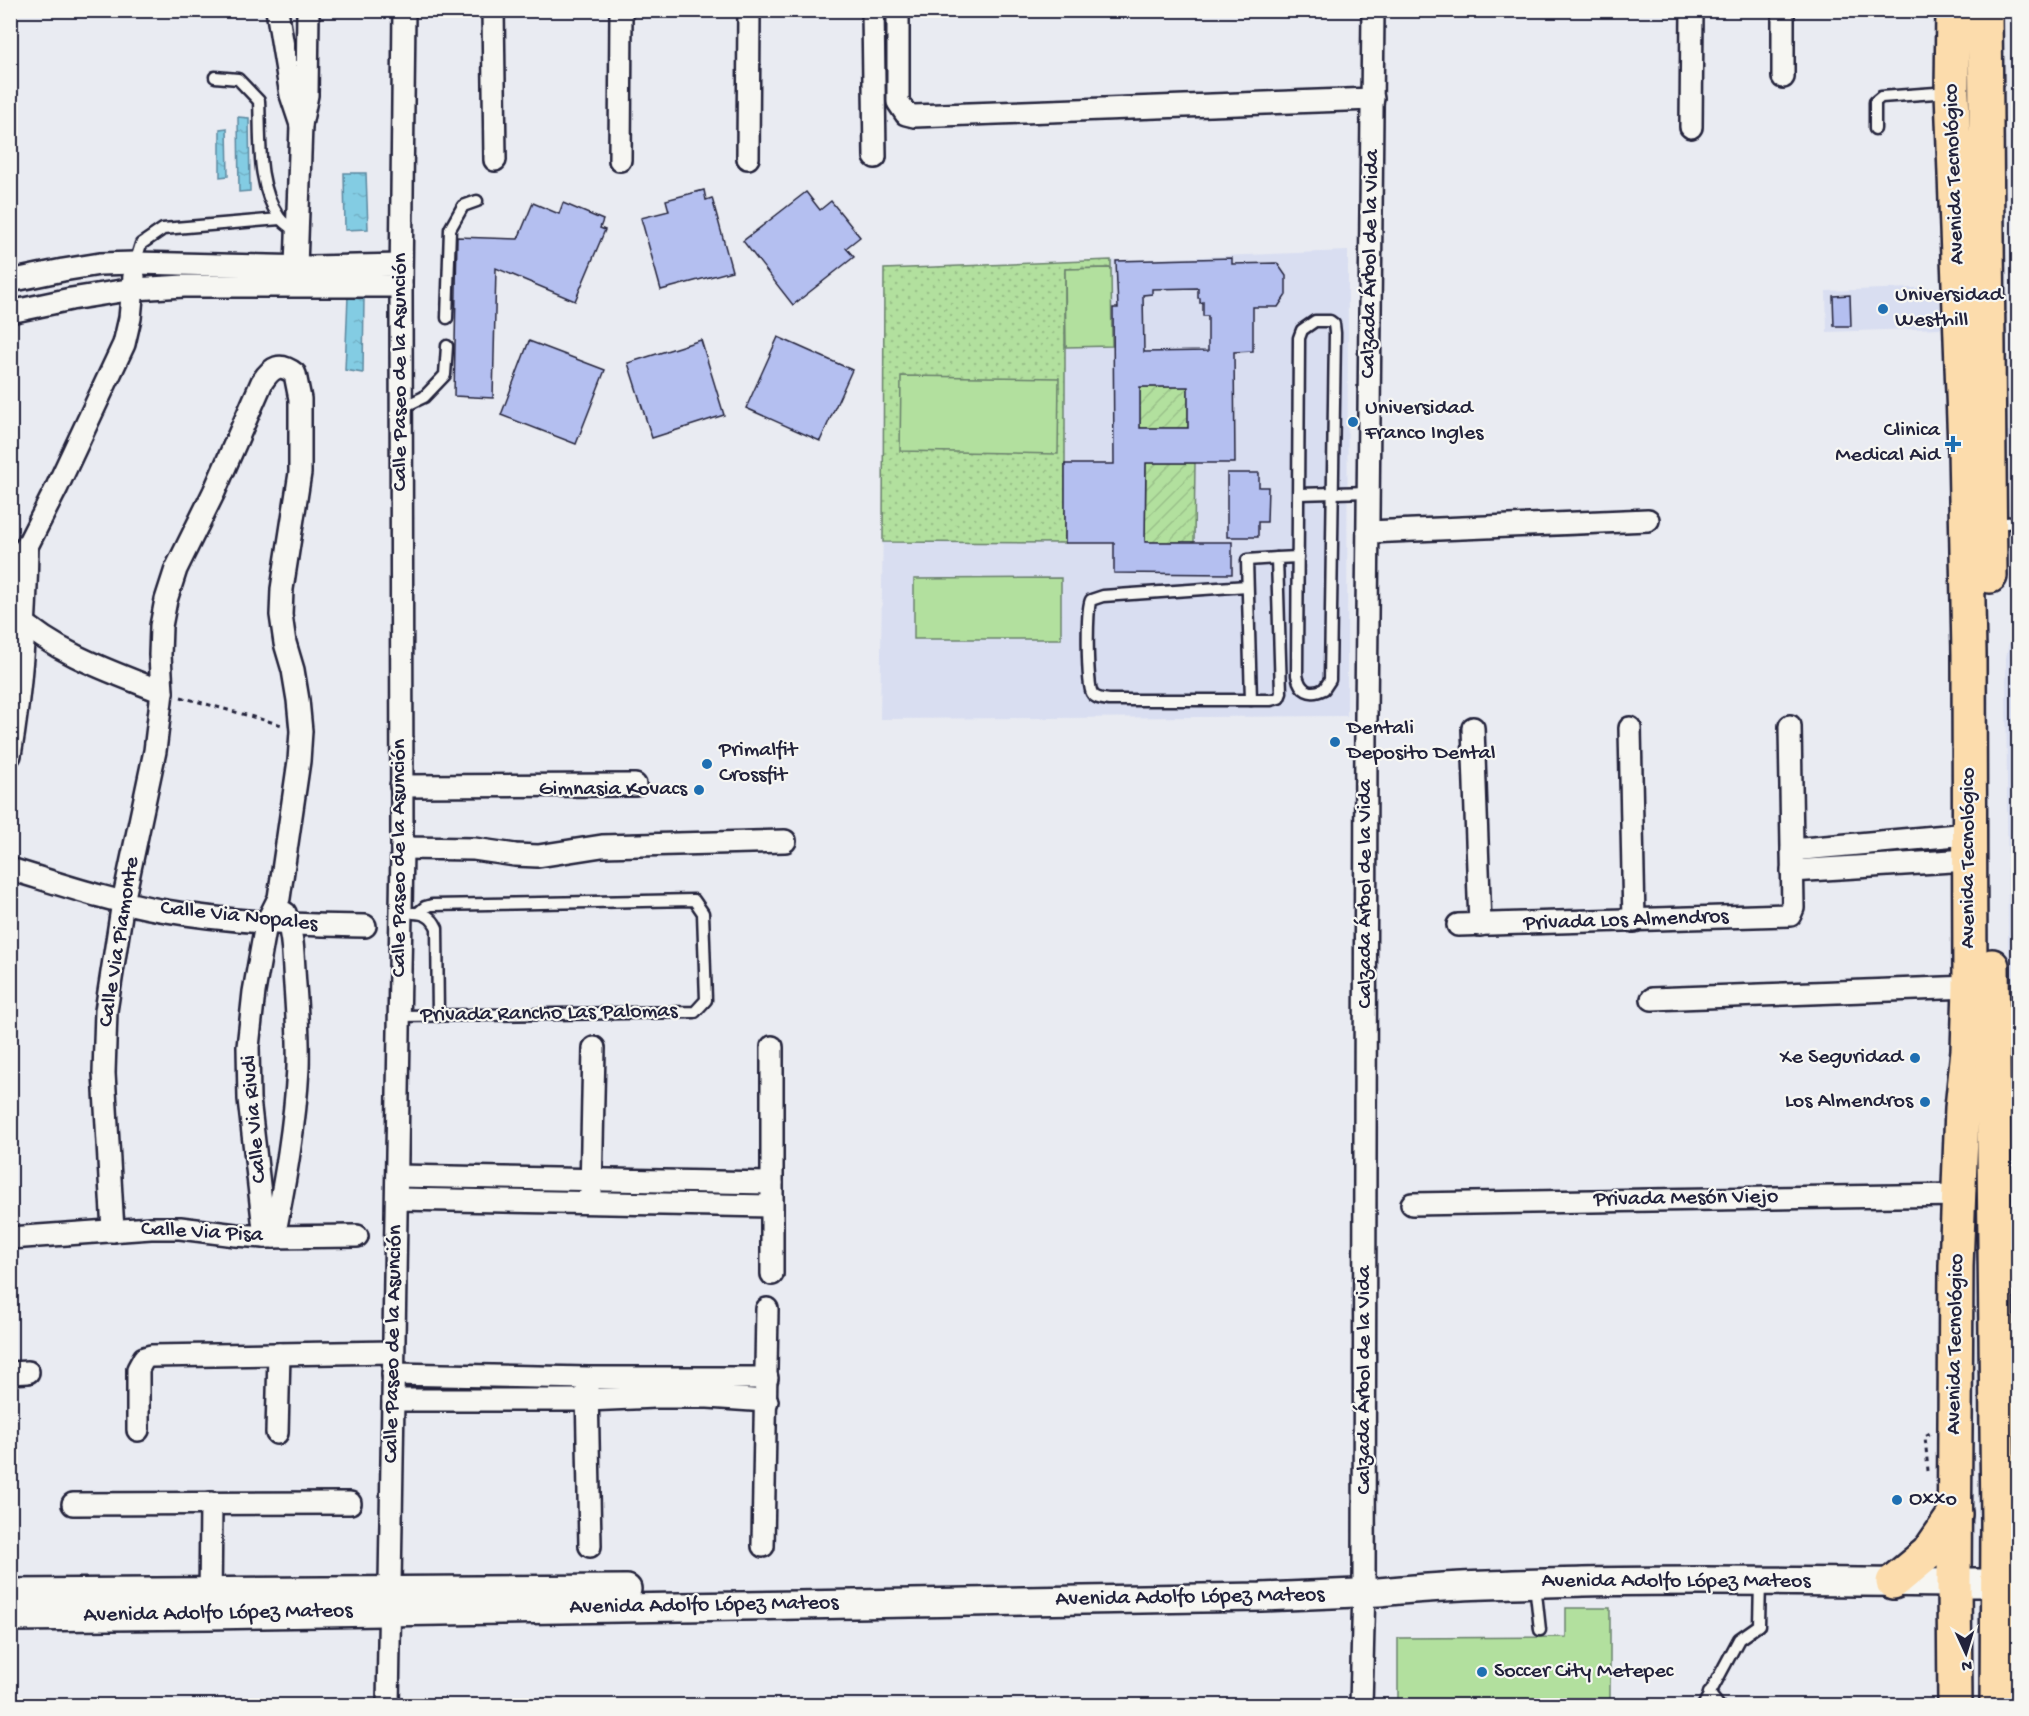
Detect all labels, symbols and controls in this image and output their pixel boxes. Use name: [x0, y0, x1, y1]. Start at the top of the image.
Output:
street label: Avenida Tecnológico: [1939, 83, 1971, 265]
street label: Calzada Árbol de la Vida: [1356, 149, 1386, 379]
street label: Calle Paseo de la Asunción: [388, 252, 414, 491]
place label: Universidad Westhill: [1895, 283, 2005, 334]
marker: Universidad Westhill: [1876, 302, 1890, 316]
place label: Universidad Franco Ingles: [1364, 396, 1484, 447]
marker: Universidad Franco Ingles: [1346, 415, 1360, 429]
place label: Clinica Medical Aid: [1835, 418, 1942, 469]
marker: Clinica Medical Aid: [1944, 435, 1962, 453]
place label: Dentali Deposito Dental: [1345, 716, 1496, 767]
marker: Dentali Deposito Dental: [1328, 735, 1342, 749]
street label: Calle Paseo de la Asunción: [387, 738, 413, 977]
place label: Primalfit Crossfit: [718, 738, 799, 789]
marker: Primalfit Crossfit: [700, 757, 714, 771]
street label: Avenida Tecnológico: [1956, 767, 1982, 949]
place label: Gimnasia Kovacs: [539, 777, 688, 803]
street label: Calzada Árbol de la Vida: [1353, 779, 1379, 1008]
marker: Gimnasia Kovacs: [692, 783, 706, 797]
street label: Calle Via Piamonte: [94, 855, 146, 1029]
street label: Calle Via Nopales: [159, 896, 320, 938]
street label: Privada Los Almendros: [1522, 904, 1730, 938]
street label: Privada Rancho Las Palomas: [419, 999, 679, 1029]
place label: Xe Seguridad: [1779, 1045, 1905, 1071]
marker: Xe Seguridad: [1908, 1051, 1922, 1065]
street label: Calle Via Rivdi: [236, 1054, 274, 1184]
place label: Los Almendros: [1785, 1089, 1914, 1115]
marker: Los Almendros: [1918, 1095, 1932, 1109]
street label: Privada Mesón Viejo: [1592, 1184, 1779, 1214]
street label: Calle Via Pisa: [140, 1217, 264, 1249]
street label: Calle Paseo de la Asunción: [379, 1224, 409, 1463]
street label: Avenida Tecnológico: [1941, 1253, 1971, 1435]
street label: Calzada Árbol de la Vida: [1352, 1265, 1378, 1494]
place label: Oxxo: [1909, 1487, 1957, 1513]
marker: Oxxo: [1890, 1493, 1904, 1507]
street label: Avenida Adolfo López Mateos: [1542, 1569, 1811, 1595]
street label: Avenida Adolfo López Mateos: [1055, 1583, 1326, 1613]
street label: Avenida Adolfo López Mateos: [569, 1591, 840, 1621]
street label: Avenida Adolfo López Mateos: [83, 1599, 354, 1629]
north arrow: [1936, 1623, 1996, 1683]
text: N: [1960, 1655, 1973, 1674]
place label: Soccer City Metepec: [1494, 1659, 1675, 1685]
marker: Soccer City Metepec: [1475, 1665, 1489, 1679]

